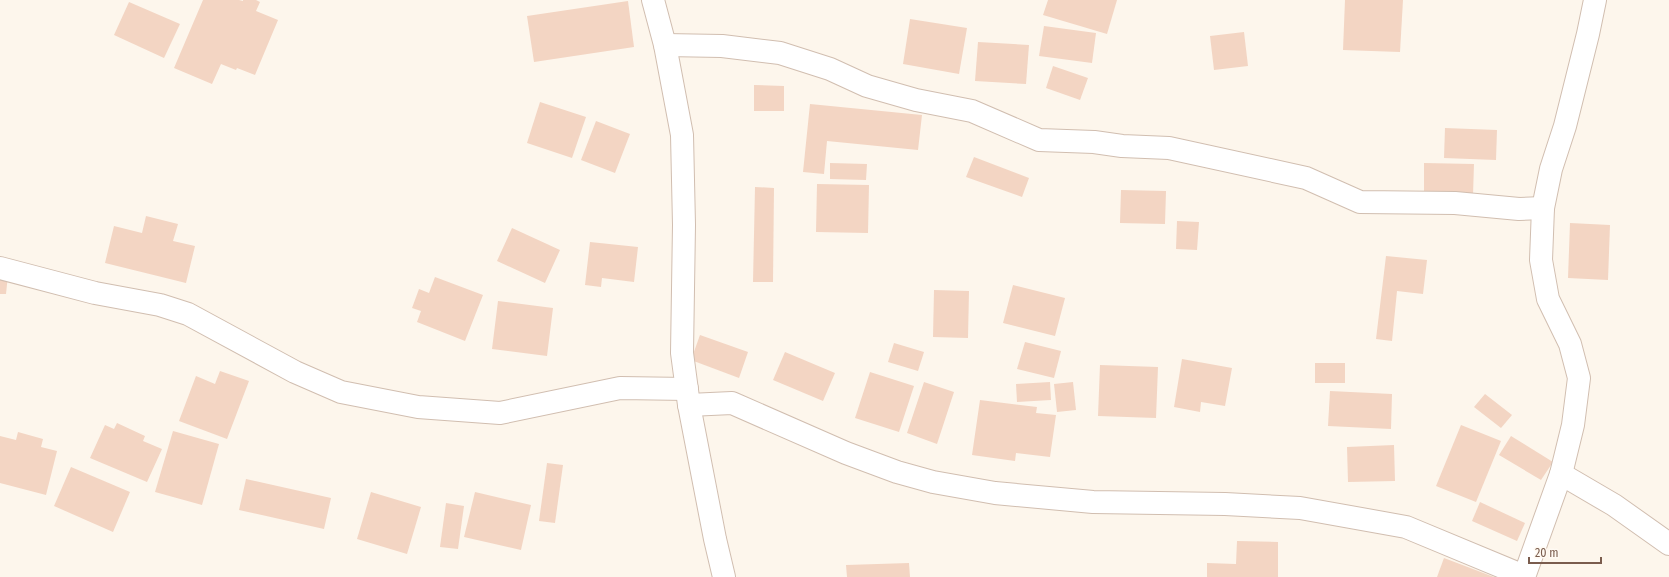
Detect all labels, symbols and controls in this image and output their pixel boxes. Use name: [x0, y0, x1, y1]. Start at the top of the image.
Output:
scale bar: [1529, 539, 1601, 565]
text: 20 m: [1535, 546, 1559, 560]

